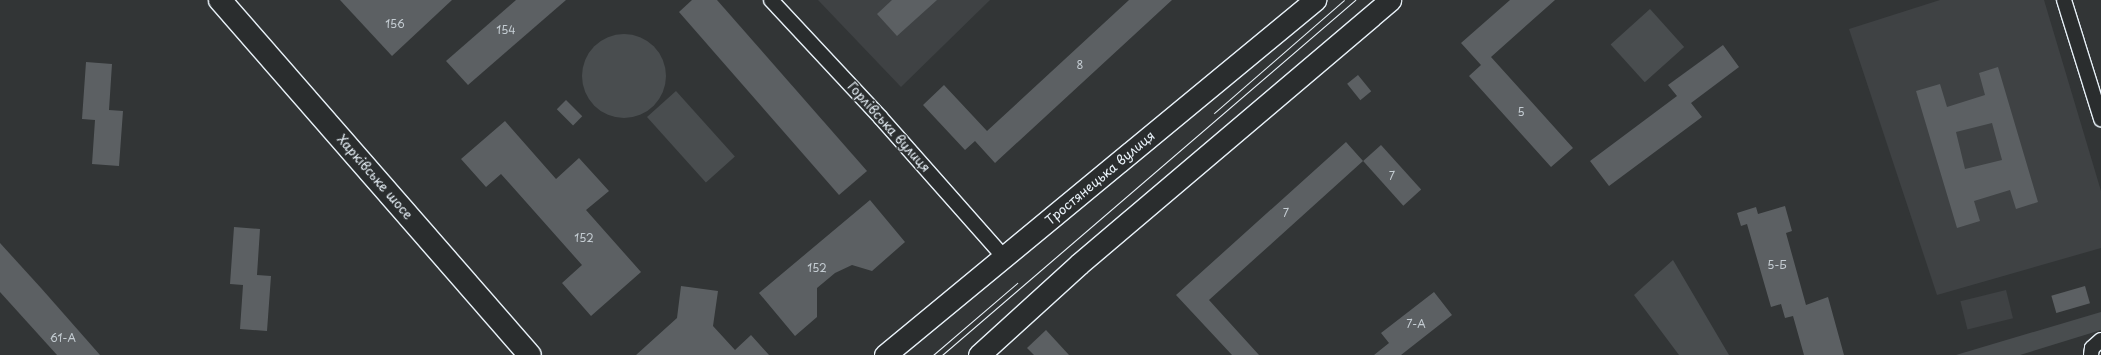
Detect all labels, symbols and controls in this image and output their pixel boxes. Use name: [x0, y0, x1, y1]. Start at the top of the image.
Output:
house number: 156: [385, 17, 405, 31]
house number: 154: [496, 23, 516, 37]
house number: 8: [1077, 58, 1083, 72]
street label: Горлівська вулиця: [844, 78, 934, 176]
house number: 5: [1517, 105, 1525, 119]
street label: Тростянецька вулиця: [1042, 127, 1158, 229]
street label: Харківське шосе: [334, 132, 416, 222]
house number: 7: [1389, 169, 1395, 183]
house number: 7: [1283, 206, 1289, 220]
house number: 152: [574, 231, 594, 245]
house number: 5-Б: [1767, 258, 1787, 272]
house number: 152: [807, 261, 827, 275]
house number: 7-А: [1406, 317, 1426, 331]
house number: 61-А: [50, 331, 76, 345]

